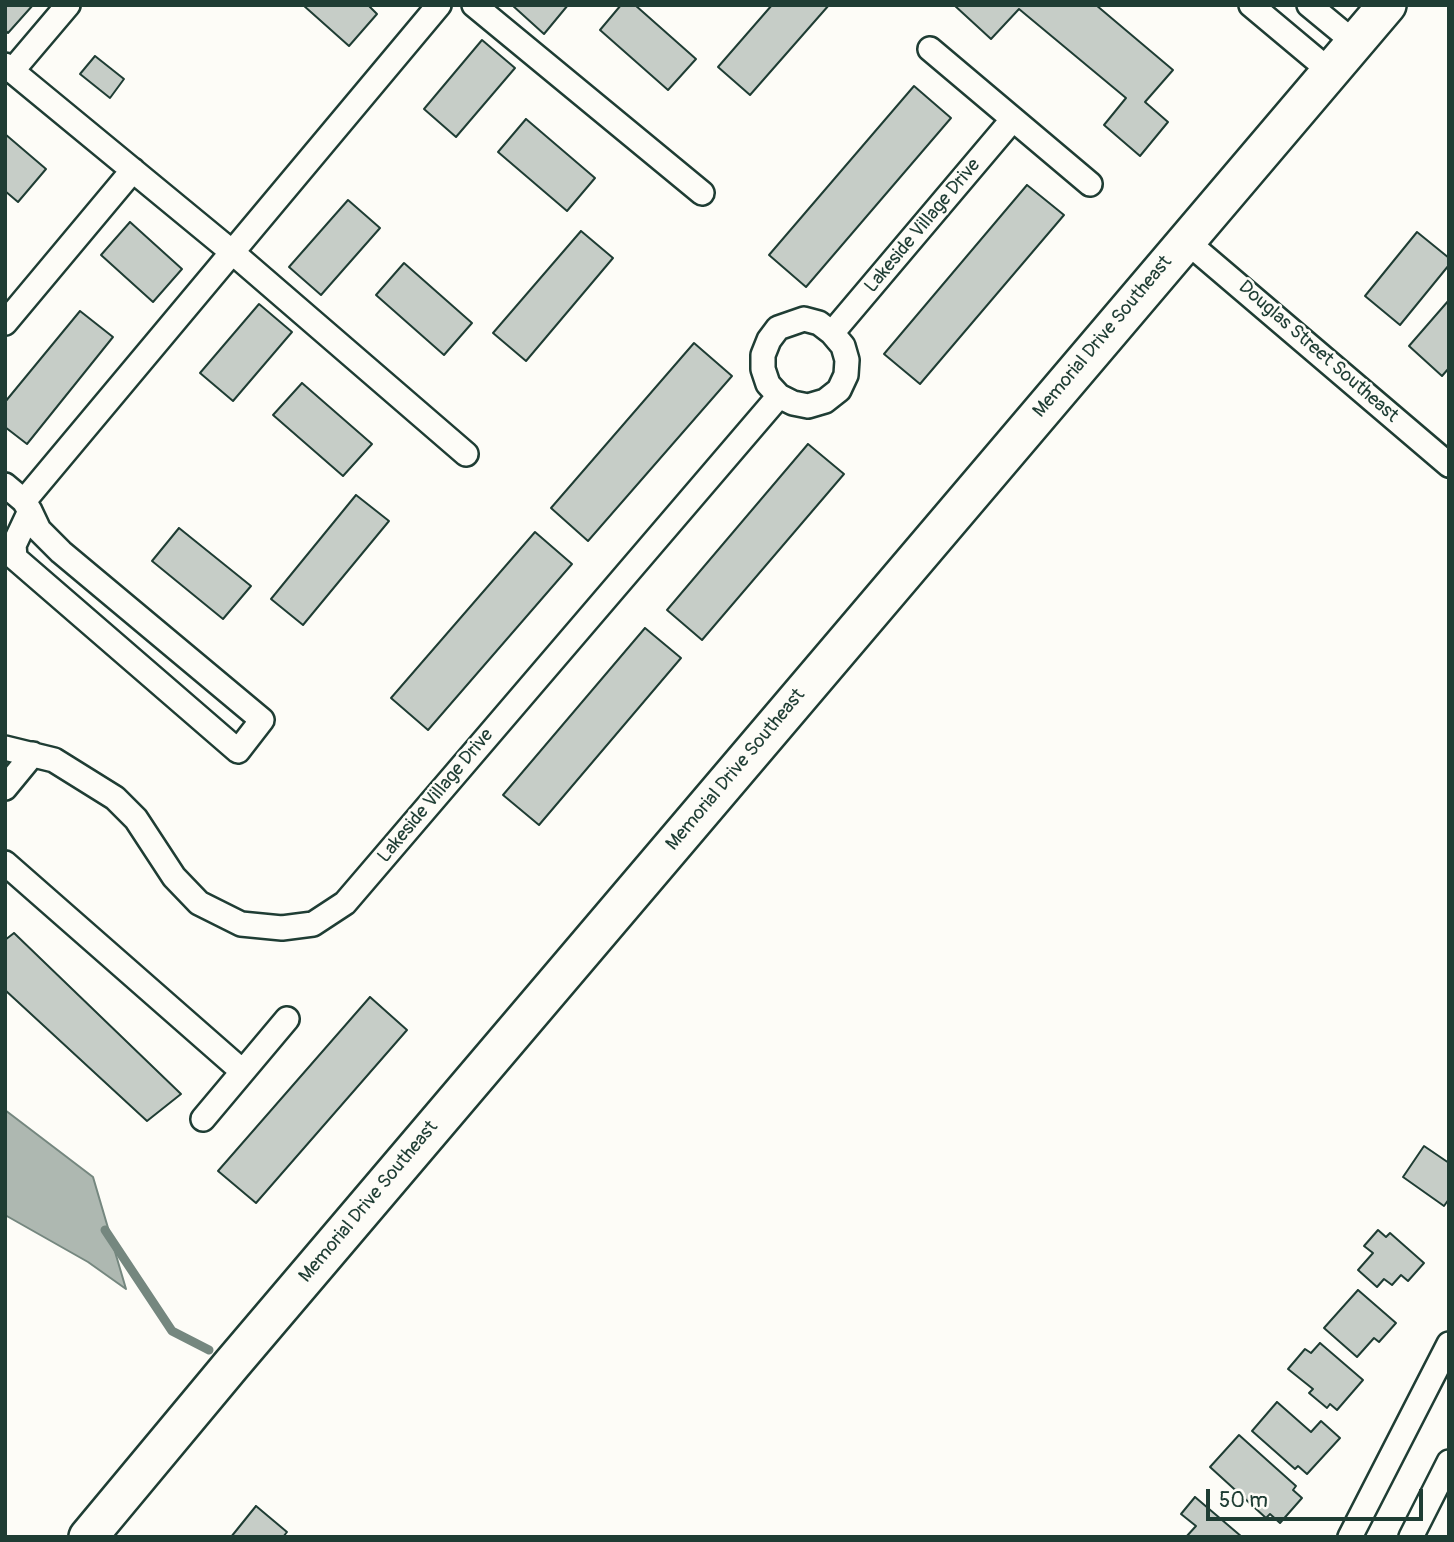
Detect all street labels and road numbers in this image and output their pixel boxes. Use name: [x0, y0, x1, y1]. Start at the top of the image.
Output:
street label: Lakeside Village Drive: [860, 154, 986, 298]
street label: Memorial Drive Southeast: [1029, 252, 1177, 422]
street label: Douglas Street Southeast: [1233, 276, 1403, 428]
street label: Memorial Drive Southeast: [662, 685, 810, 855]
street label: Lakeside Village Drive: [373, 724, 499, 868]
street label: Memorial Drive Southeast: [295, 1117, 443, 1287]

